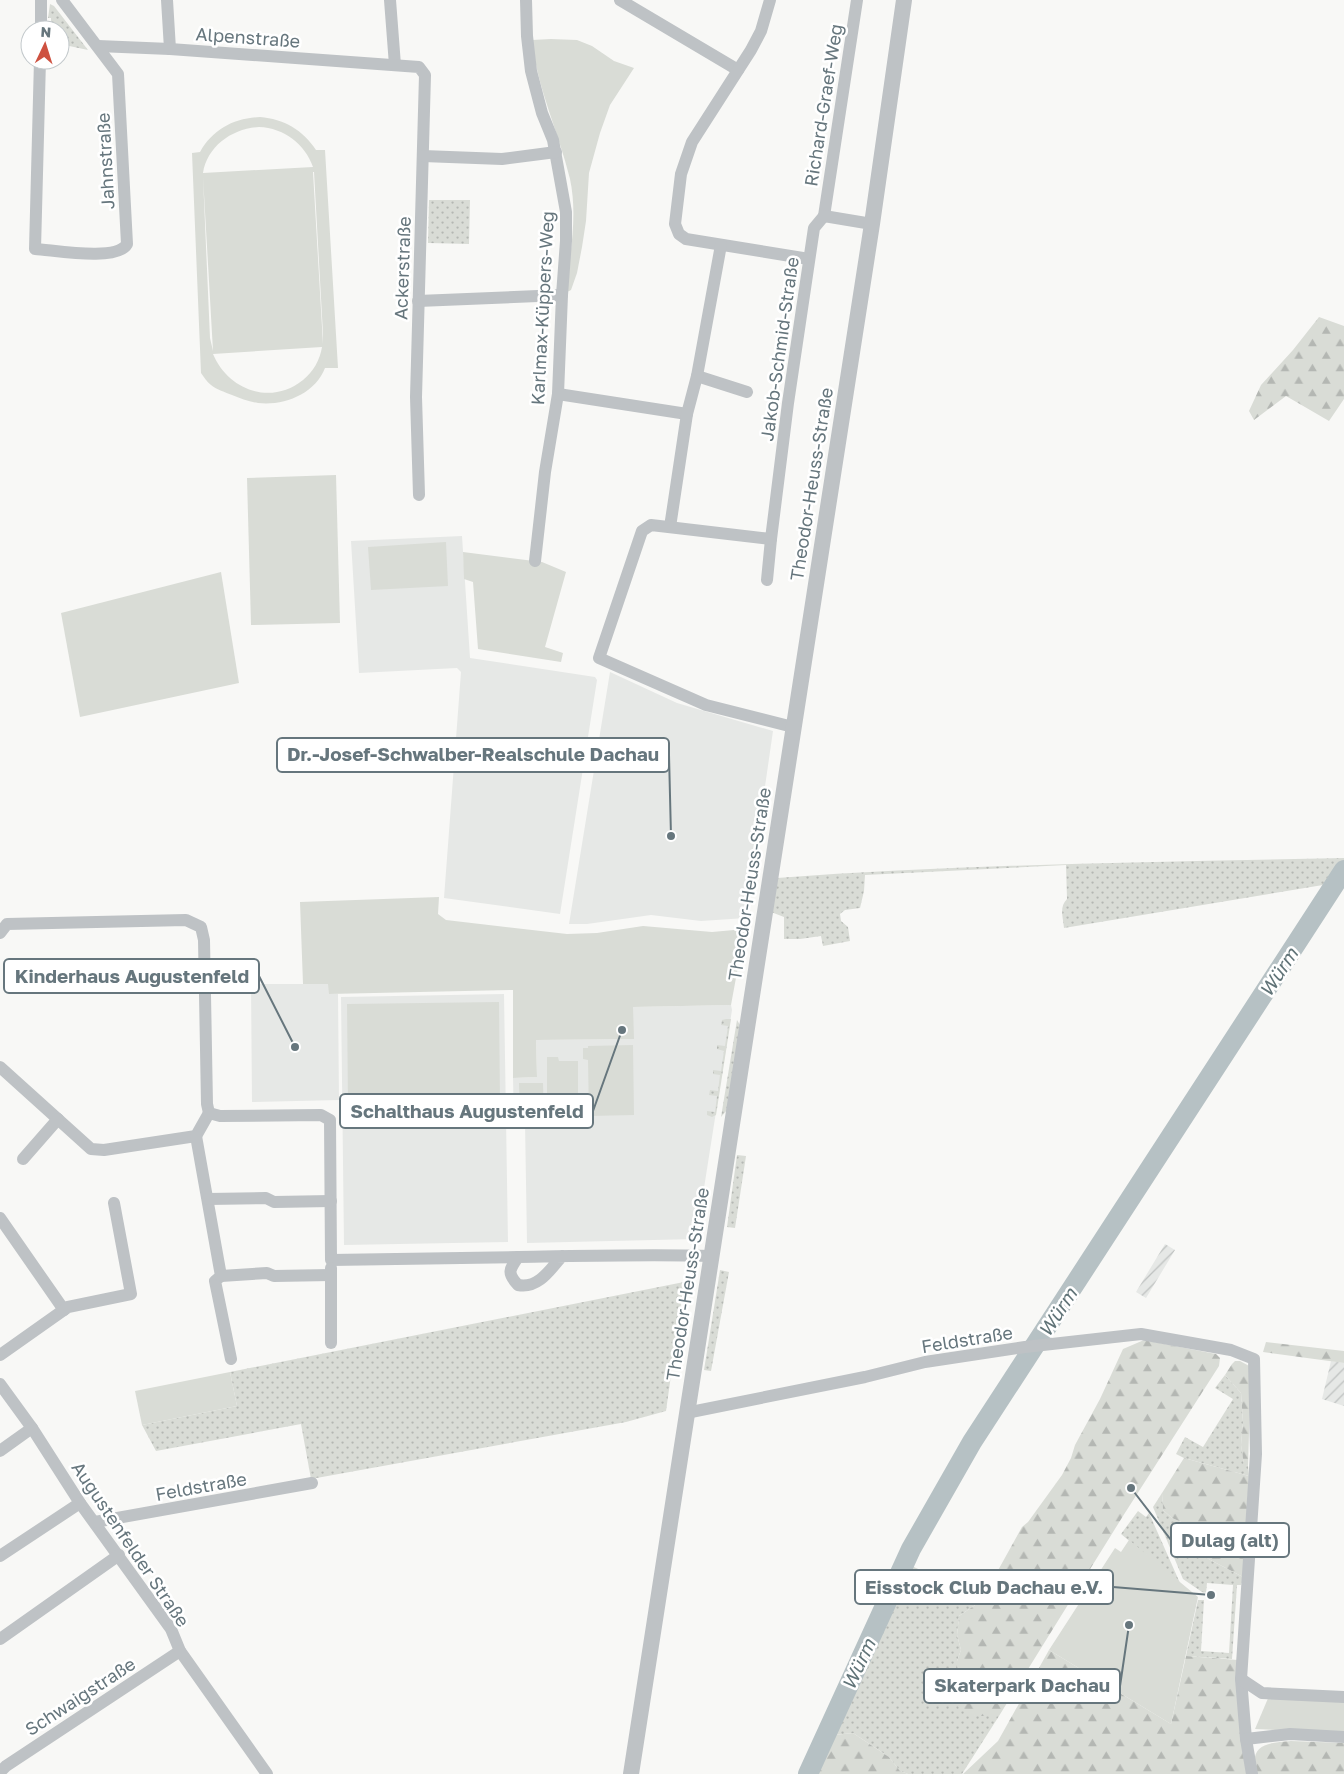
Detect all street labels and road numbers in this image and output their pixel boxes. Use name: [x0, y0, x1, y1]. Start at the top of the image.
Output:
street label: Alpenstraße: [195, 22, 301, 52]
street label: Richard-Graef-Weg: [799, 22, 847, 188]
street label: Jahnstraße: [91, 112, 119, 210]
street label: Karlmax-Küppers-Weg: [526, 210, 558, 406]
street label: Ackerstraße: [389, 216, 415, 320]
street label: Jakob-Schmid-Straße: [755, 255, 803, 443]
street label: Theodor-Heuss-Straße: [785, 386, 837, 582]
street label: Theodor-Heuss-Straße: [723, 786, 775, 982]
street label: Theodor-Heuss-Straße: [661, 1186, 713, 1382]
street label: Feldstraße: [920, 1321, 1014, 1357]
street label: Augustenfelder Straße: [67, 1457, 195, 1631]
street label: Feldstraße: [154, 1467, 248, 1505]
street label: Schwaigstraße: [21, 1652, 139, 1740]

